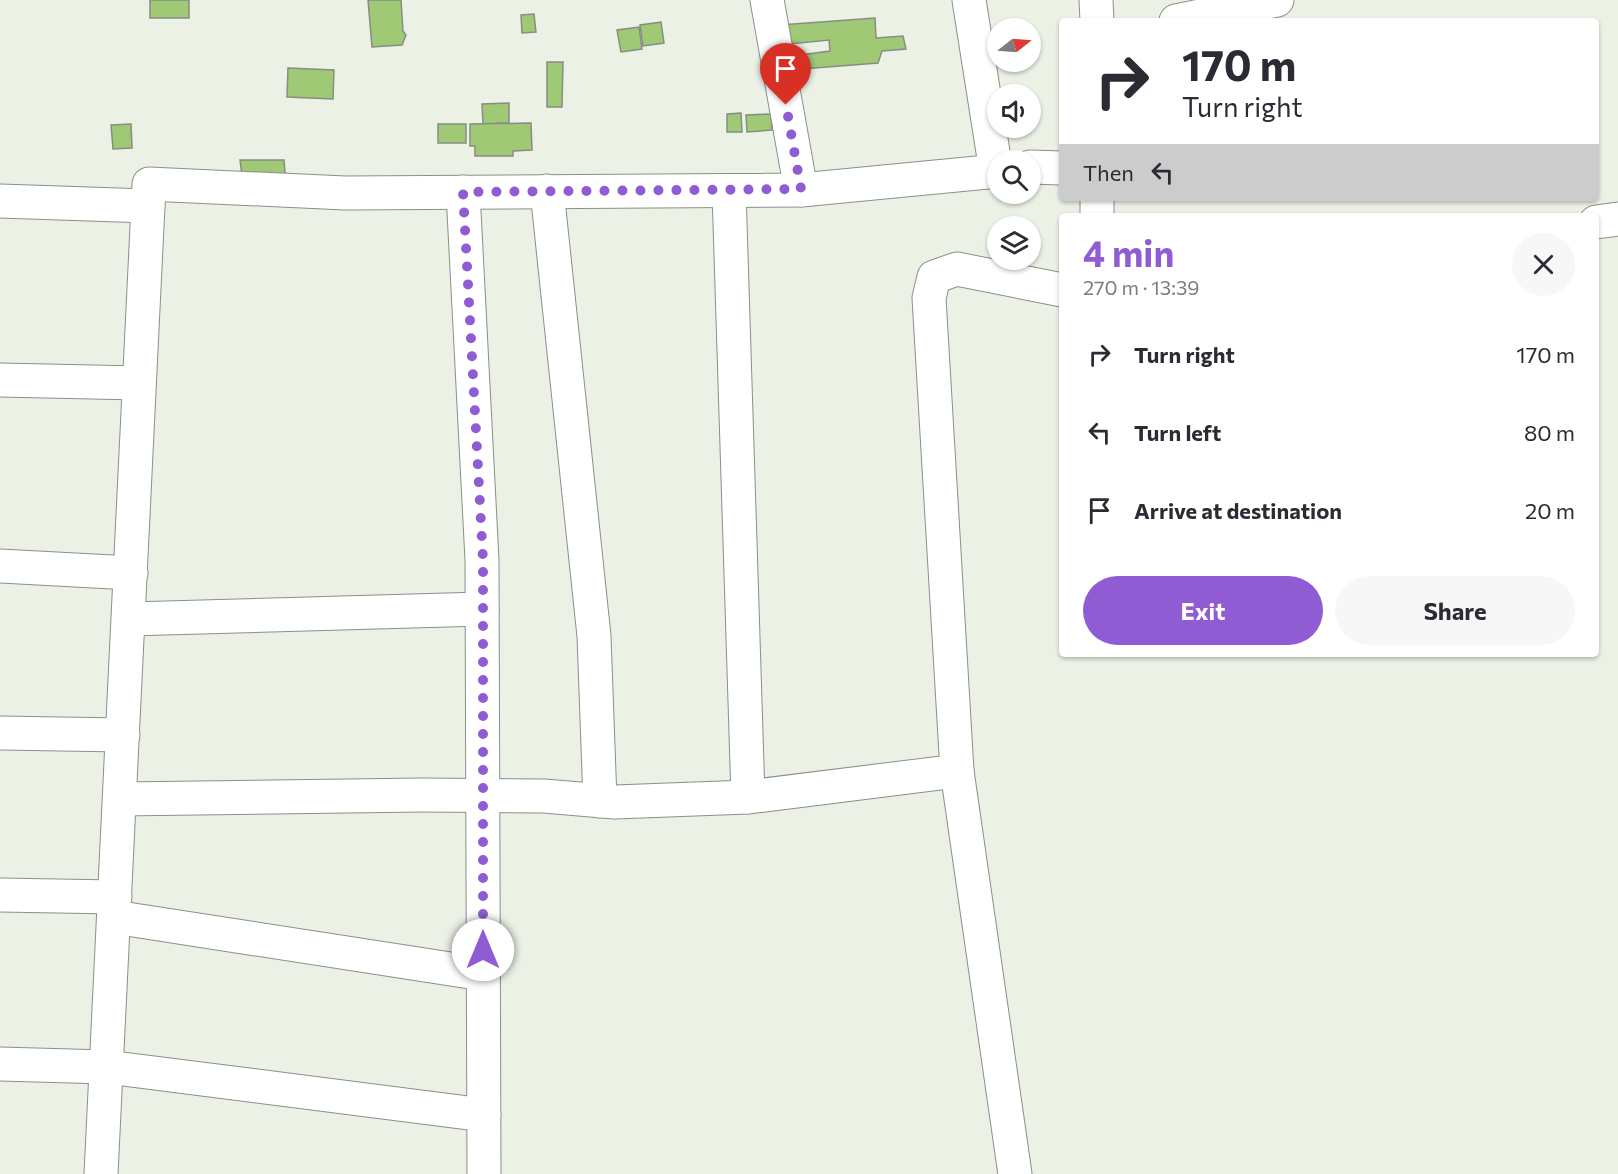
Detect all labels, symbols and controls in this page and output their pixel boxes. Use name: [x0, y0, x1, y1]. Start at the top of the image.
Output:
north arrow: [987, 18, 1041, 72]
map controls: [987, 18, 1041, 270]
text: 170 m: [1182, 38, 1296, 90]
icon: right: [1083, 42, 1161, 120]
pin: [760, 43, 811, 105]
icon: arrive: [769, 52, 802, 85]
button: sound: [987, 84, 1041, 138]
text: Turn right: [1182, 90, 1302, 123]
button: search: [987, 150, 1041, 204]
icon: left: [1146, 156, 1179, 189]
text: Then: [1083, 159, 1134, 186]
button: layers: [987, 216, 1041, 270]
text: 4 min: [1083, 230, 1174, 274]
button: close: [1512, 233, 1575, 296]
text: 270 m · 13:39: [1083, 275, 1199, 299]
icon: right: [1083, 338, 1116, 371]
text: Turn right: [1134, 341, 1235, 368]
text: 170 m: [1516, 341, 1575, 368]
icon: left: [1083, 416, 1116, 449]
text: Turn left: [1134, 419, 1221, 446]
text: 80 m: [1524, 419, 1575, 446]
icon: arrive: [1083, 494, 1116, 527]
text: Arrive at destination: [1134, 497, 1342, 524]
text: 20 m: [1525, 497, 1575, 524]
button: Exit: [1083, 576, 1323, 645]
button: Share: [1335, 576, 1575, 645]
position arrow: [451, 918, 515, 982]

